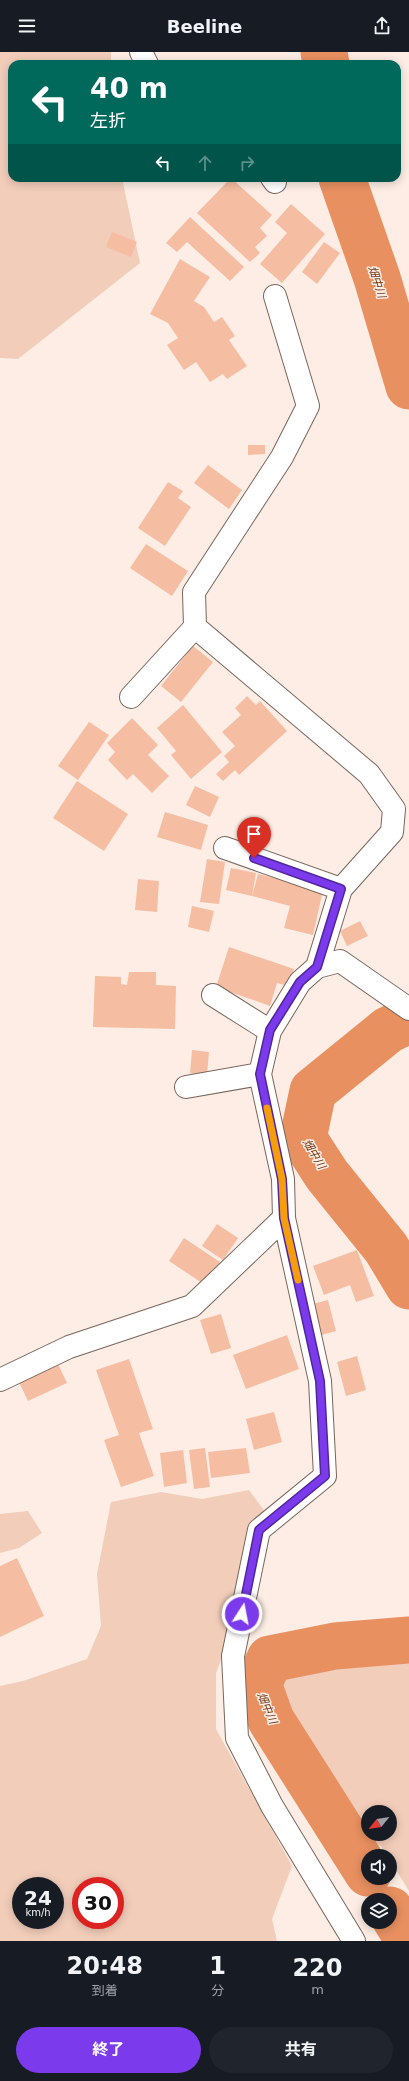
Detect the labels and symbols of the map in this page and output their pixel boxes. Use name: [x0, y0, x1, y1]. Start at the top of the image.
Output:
water label: 畑中川: [366, 264, 389, 301]
pin: [237, 817, 271, 858]
water label: 畑中川: [300, 1137, 329, 1172]
position arrow: [221, 1593, 263, 1635]
water label: 畑中川: [255, 1690, 280, 1727]
north arrow: [361, 1805, 397, 1841]
speed limit sign: 30: [72, 1877, 124, 1929]

